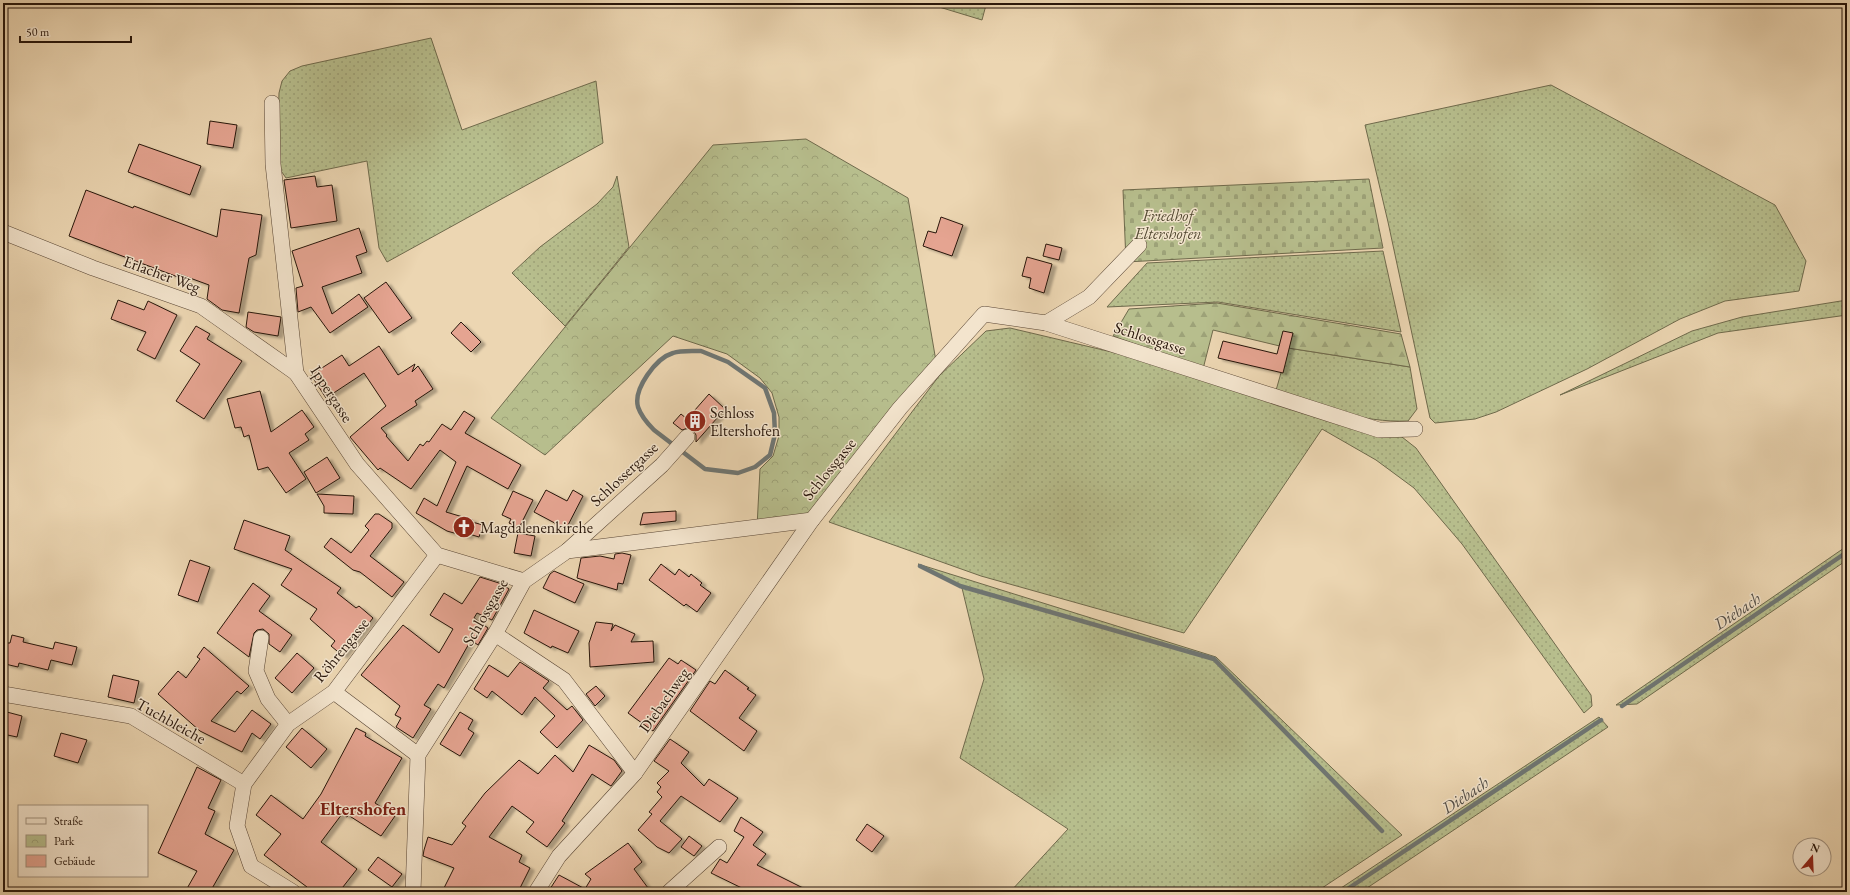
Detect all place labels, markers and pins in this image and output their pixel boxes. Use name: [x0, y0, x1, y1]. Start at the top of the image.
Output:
place label: Schloss Eltershofen: [710, 402, 781, 441]
building icon: Schloss Eltershofen: [682, 408, 708, 434]
church icon: Magdalenenkirche: [451, 514, 477, 540]
place label: Magdalenenkirche: [480, 517, 593, 538]

